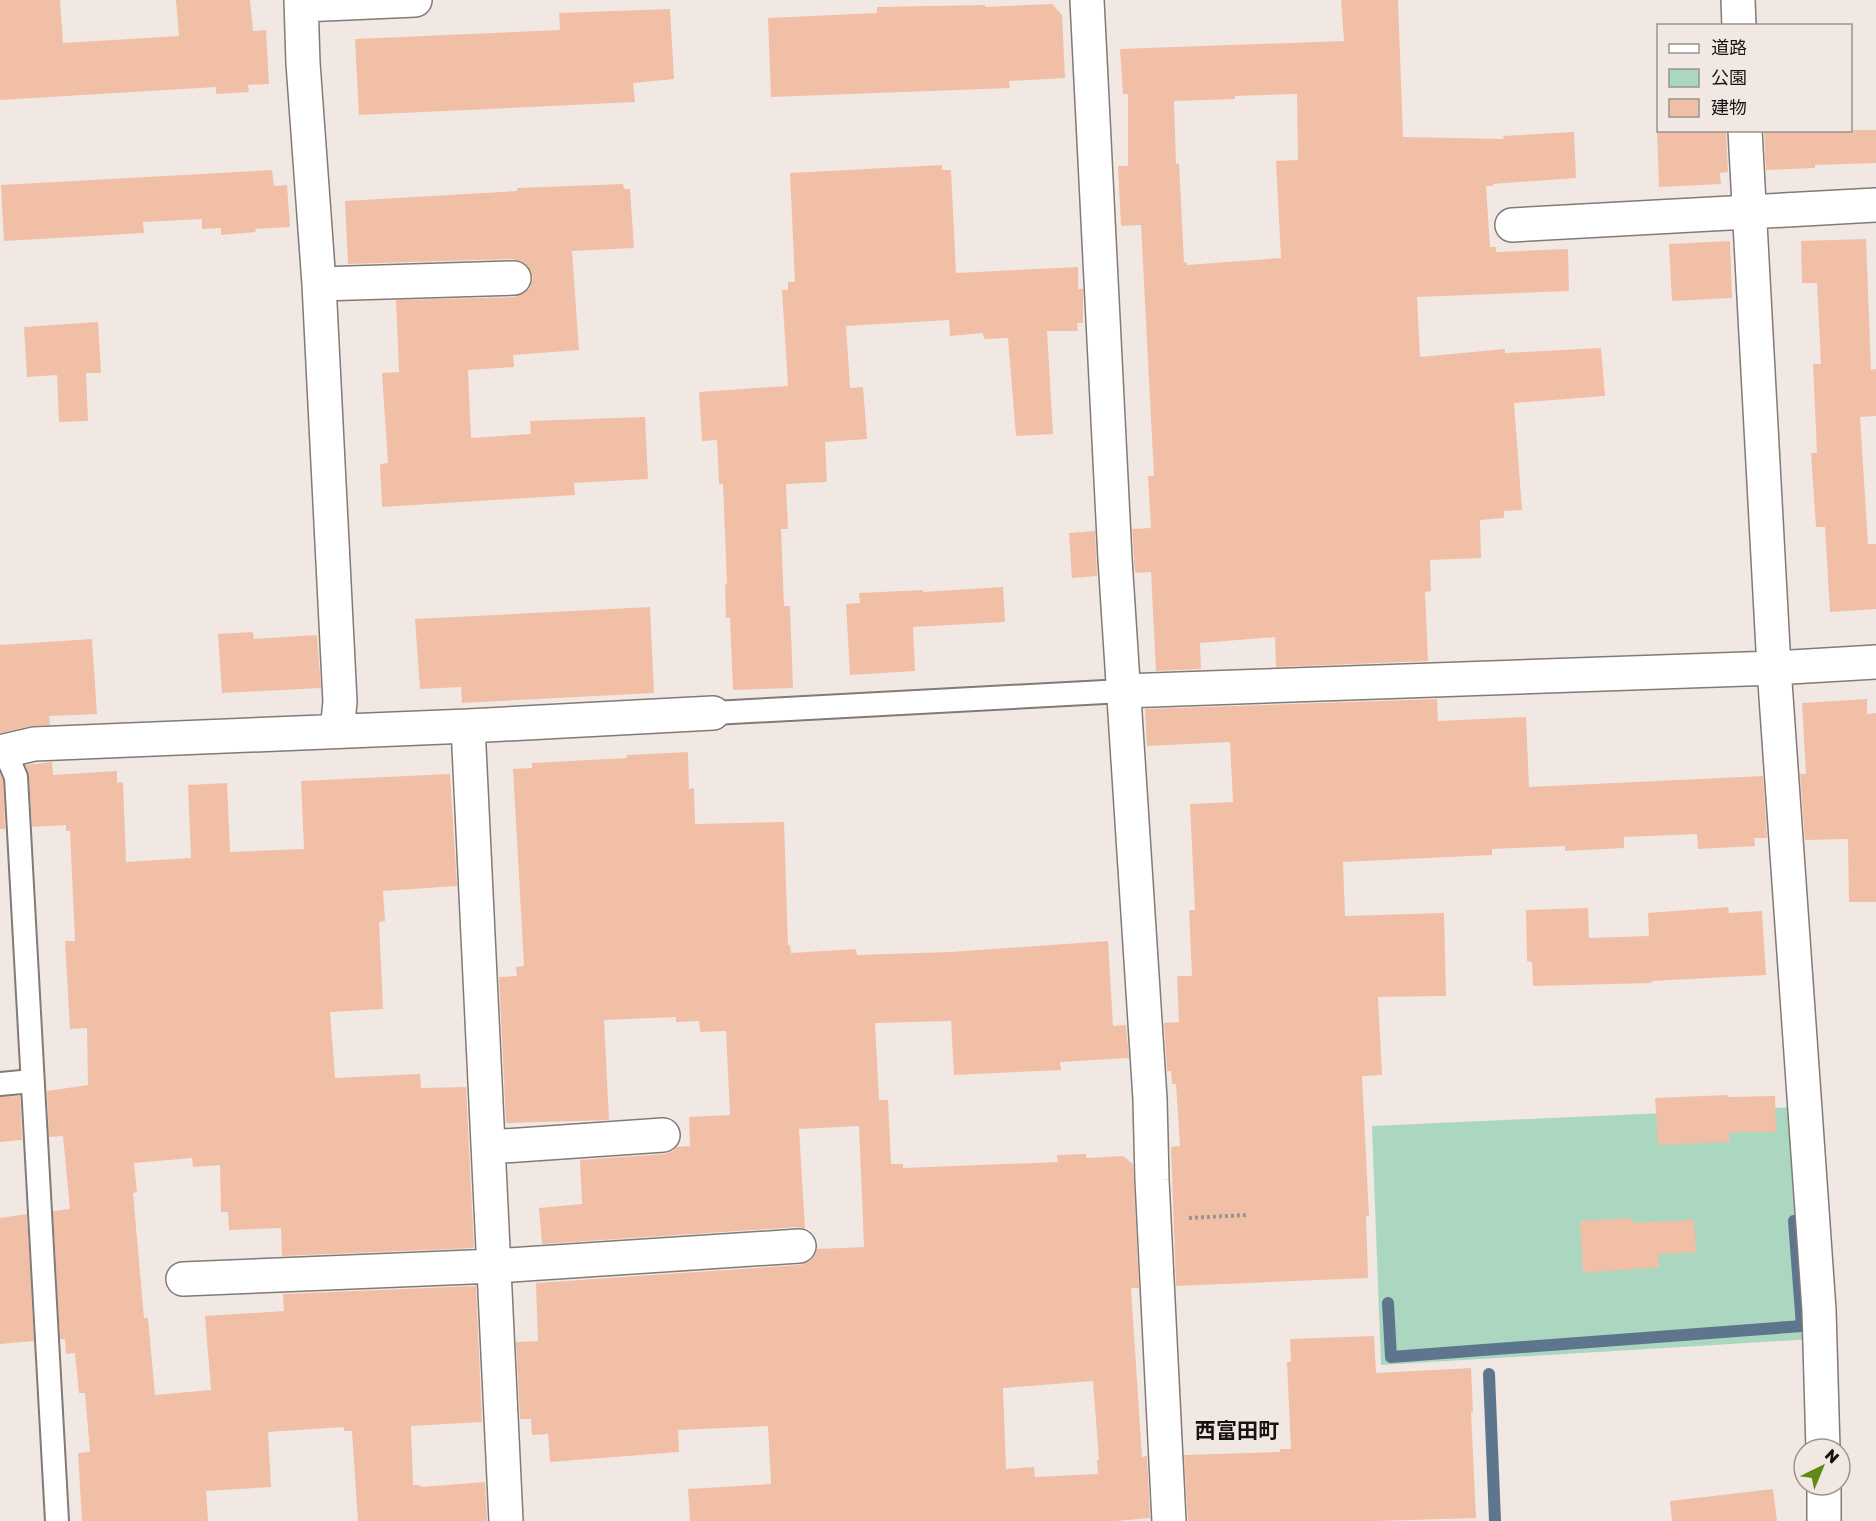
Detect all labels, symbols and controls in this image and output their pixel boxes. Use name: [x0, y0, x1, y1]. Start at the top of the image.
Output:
legend: [1657, 24, 1852, 132]
text: 道路: [1711, 36, 1747, 58]
text: 公園: [1711, 66, 1747, 88]
text: 建物: [1711, 96, 1747, 118]
district label: 西富田町: [1195, 1417, 1279, 1443]
north arrow: [1792, 1437, 1852, 1497]
text: N: [1821, 1445, 1844, 1467]

